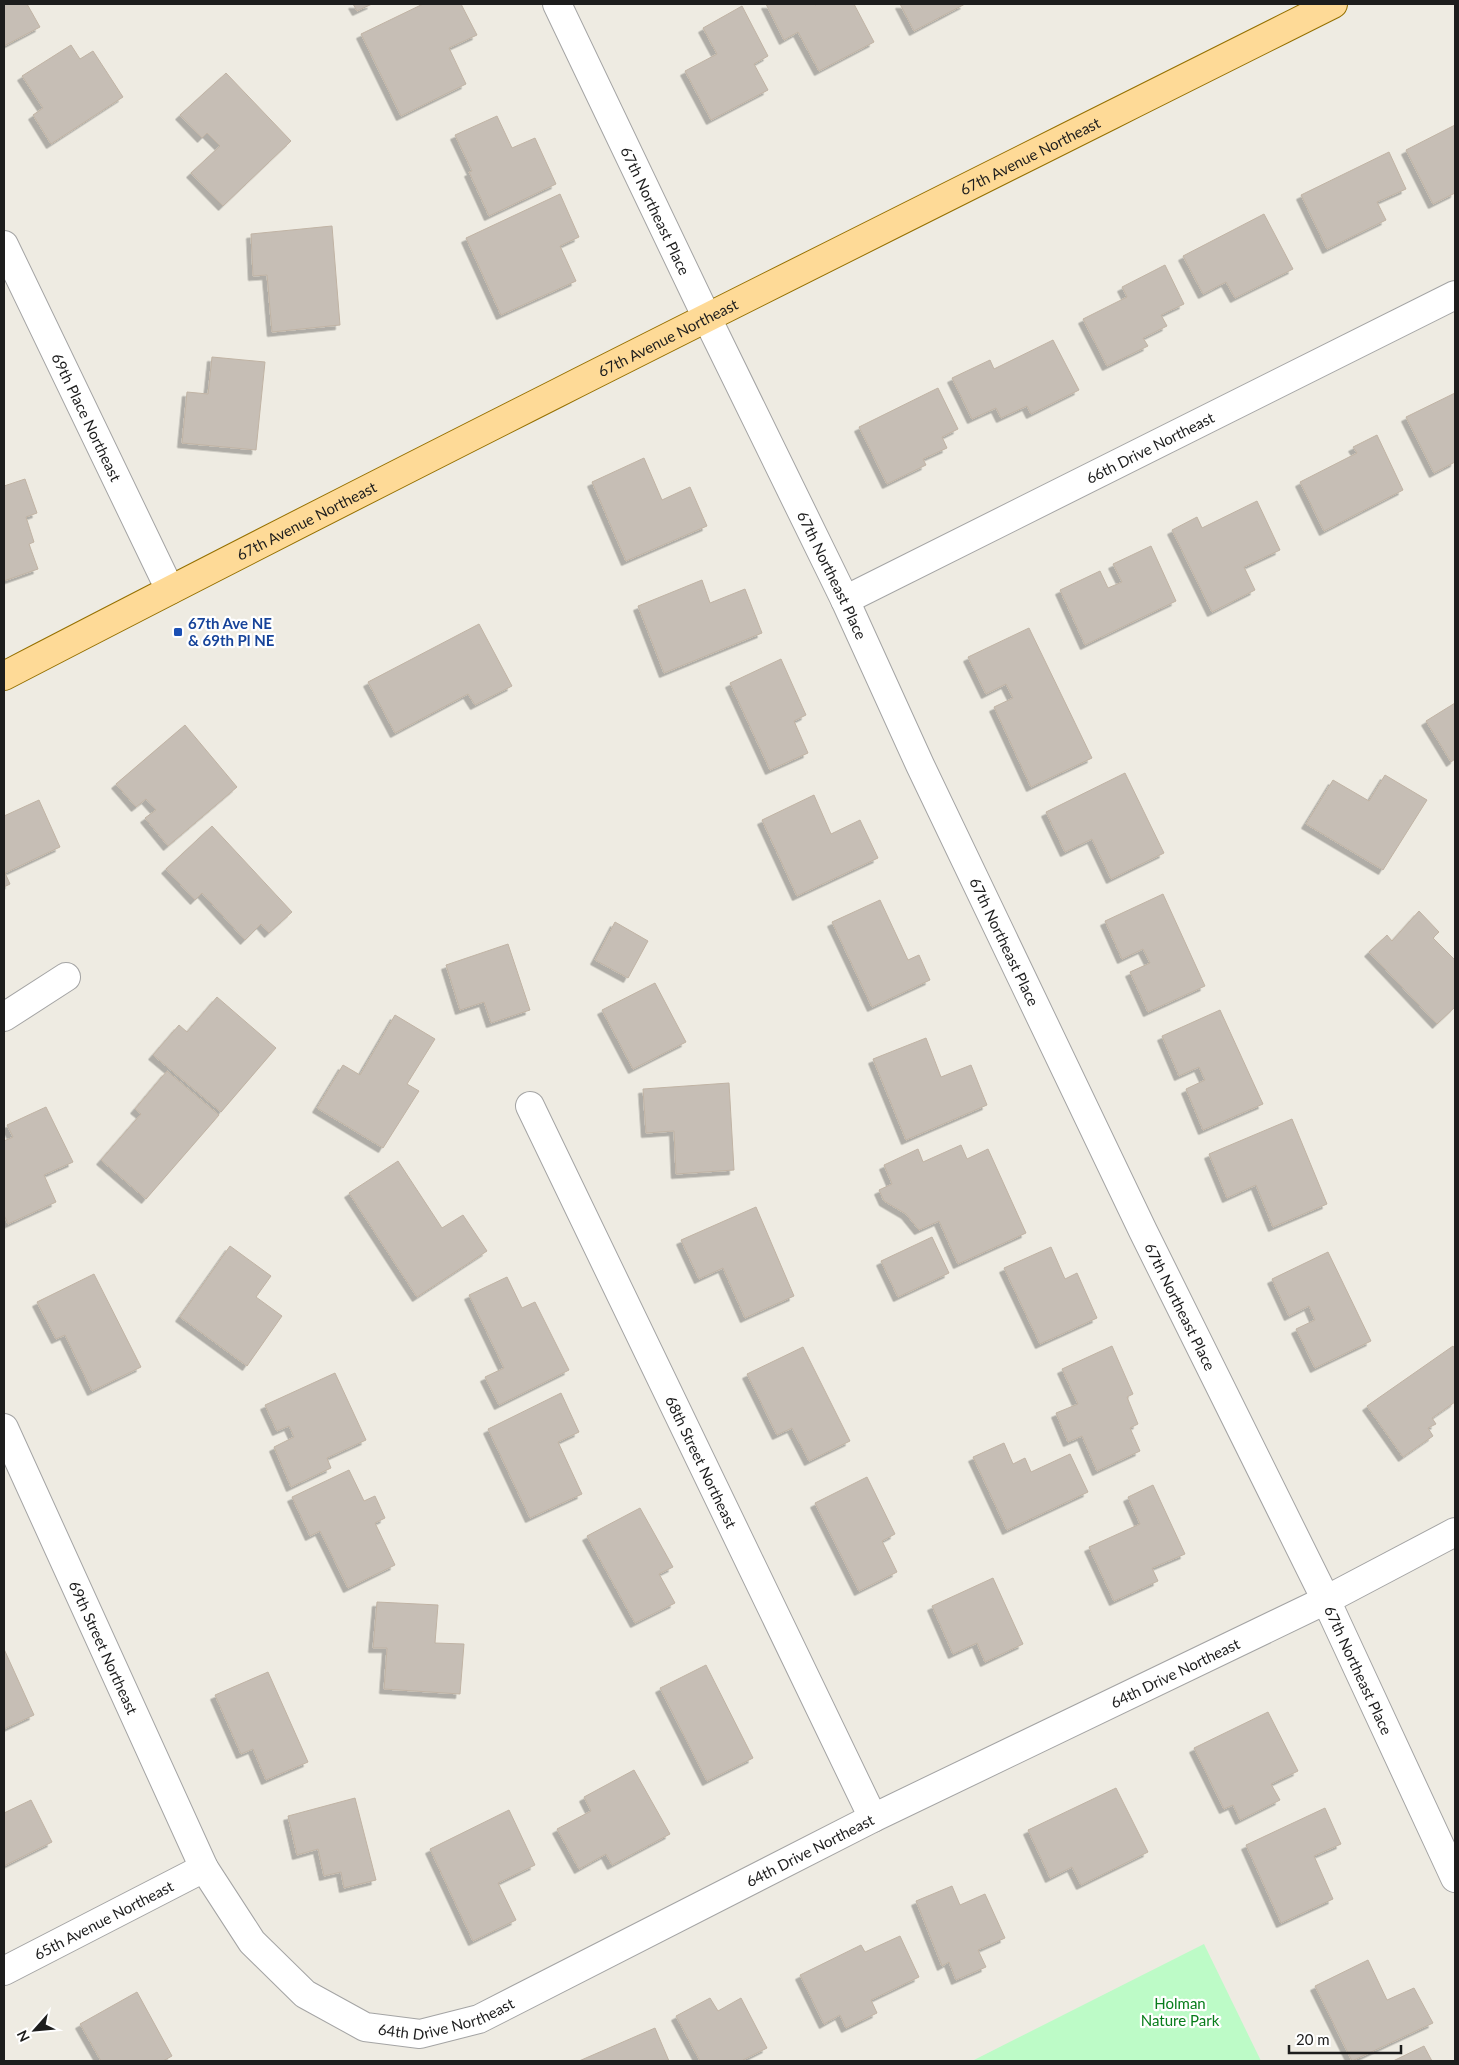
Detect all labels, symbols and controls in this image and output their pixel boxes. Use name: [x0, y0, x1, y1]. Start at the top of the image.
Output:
street label: 67th Avenue Northeast: [957, 113, 1103, 198]
street label: 67th Northeast Place: [617, 144, 694, 278]
street label: 67th Avenue Northeast: [595, 294, 741, 380]
street label: 69th Place Northeast: [48, 350, 126, 485]
street label: 66th Drive Northeast: [1083, 408, 1218, 487]
street label: 67th Avenue Northeast: [234, 477, 380, 564]
street label: 67th Northeast Place: [794, 508, 871, 642]
place label: 67th Ave NE & 69th Pl NE: [188, 614, 275, 649]
marker: 67th Ave NE & 69th Pl NE: [172, 626, 184, 638]
street label: 67th Northeast Place: [966, 875, 1043, 1009]
street label: 67th Northeast Place: [1141, 1240, 1220, 1373]
street label: 68th Street Northeast: [662, 1393, 741, 1531]
street label: 69th Street Northeast: [66, 1578, 142, 1718]
street label: 67th Northeast Place: [1321, 1603, 1396, 1738]
street label: 64th Drive Northeast: [1108, 1634, 1243, 1711]
street label: 64th Drive Northeast: [743, 1810, 877, 1890]
street label: 65th Avenue Northeast: [31, 1876, 177, 1963]
street label: 64th Drive Northeast: [377, 1993, 517, 2043]
park label: Holman Nature Park: [1141, 1994, 1220, 2029]
north arrow: [10, 2005, 60, 2055]
scale bar: [1289, 2022, 1402, 2054]
text: N: [13, 2027, 33, 2045]
text: 20 m: [1296, 2030, 1330, 2048]

